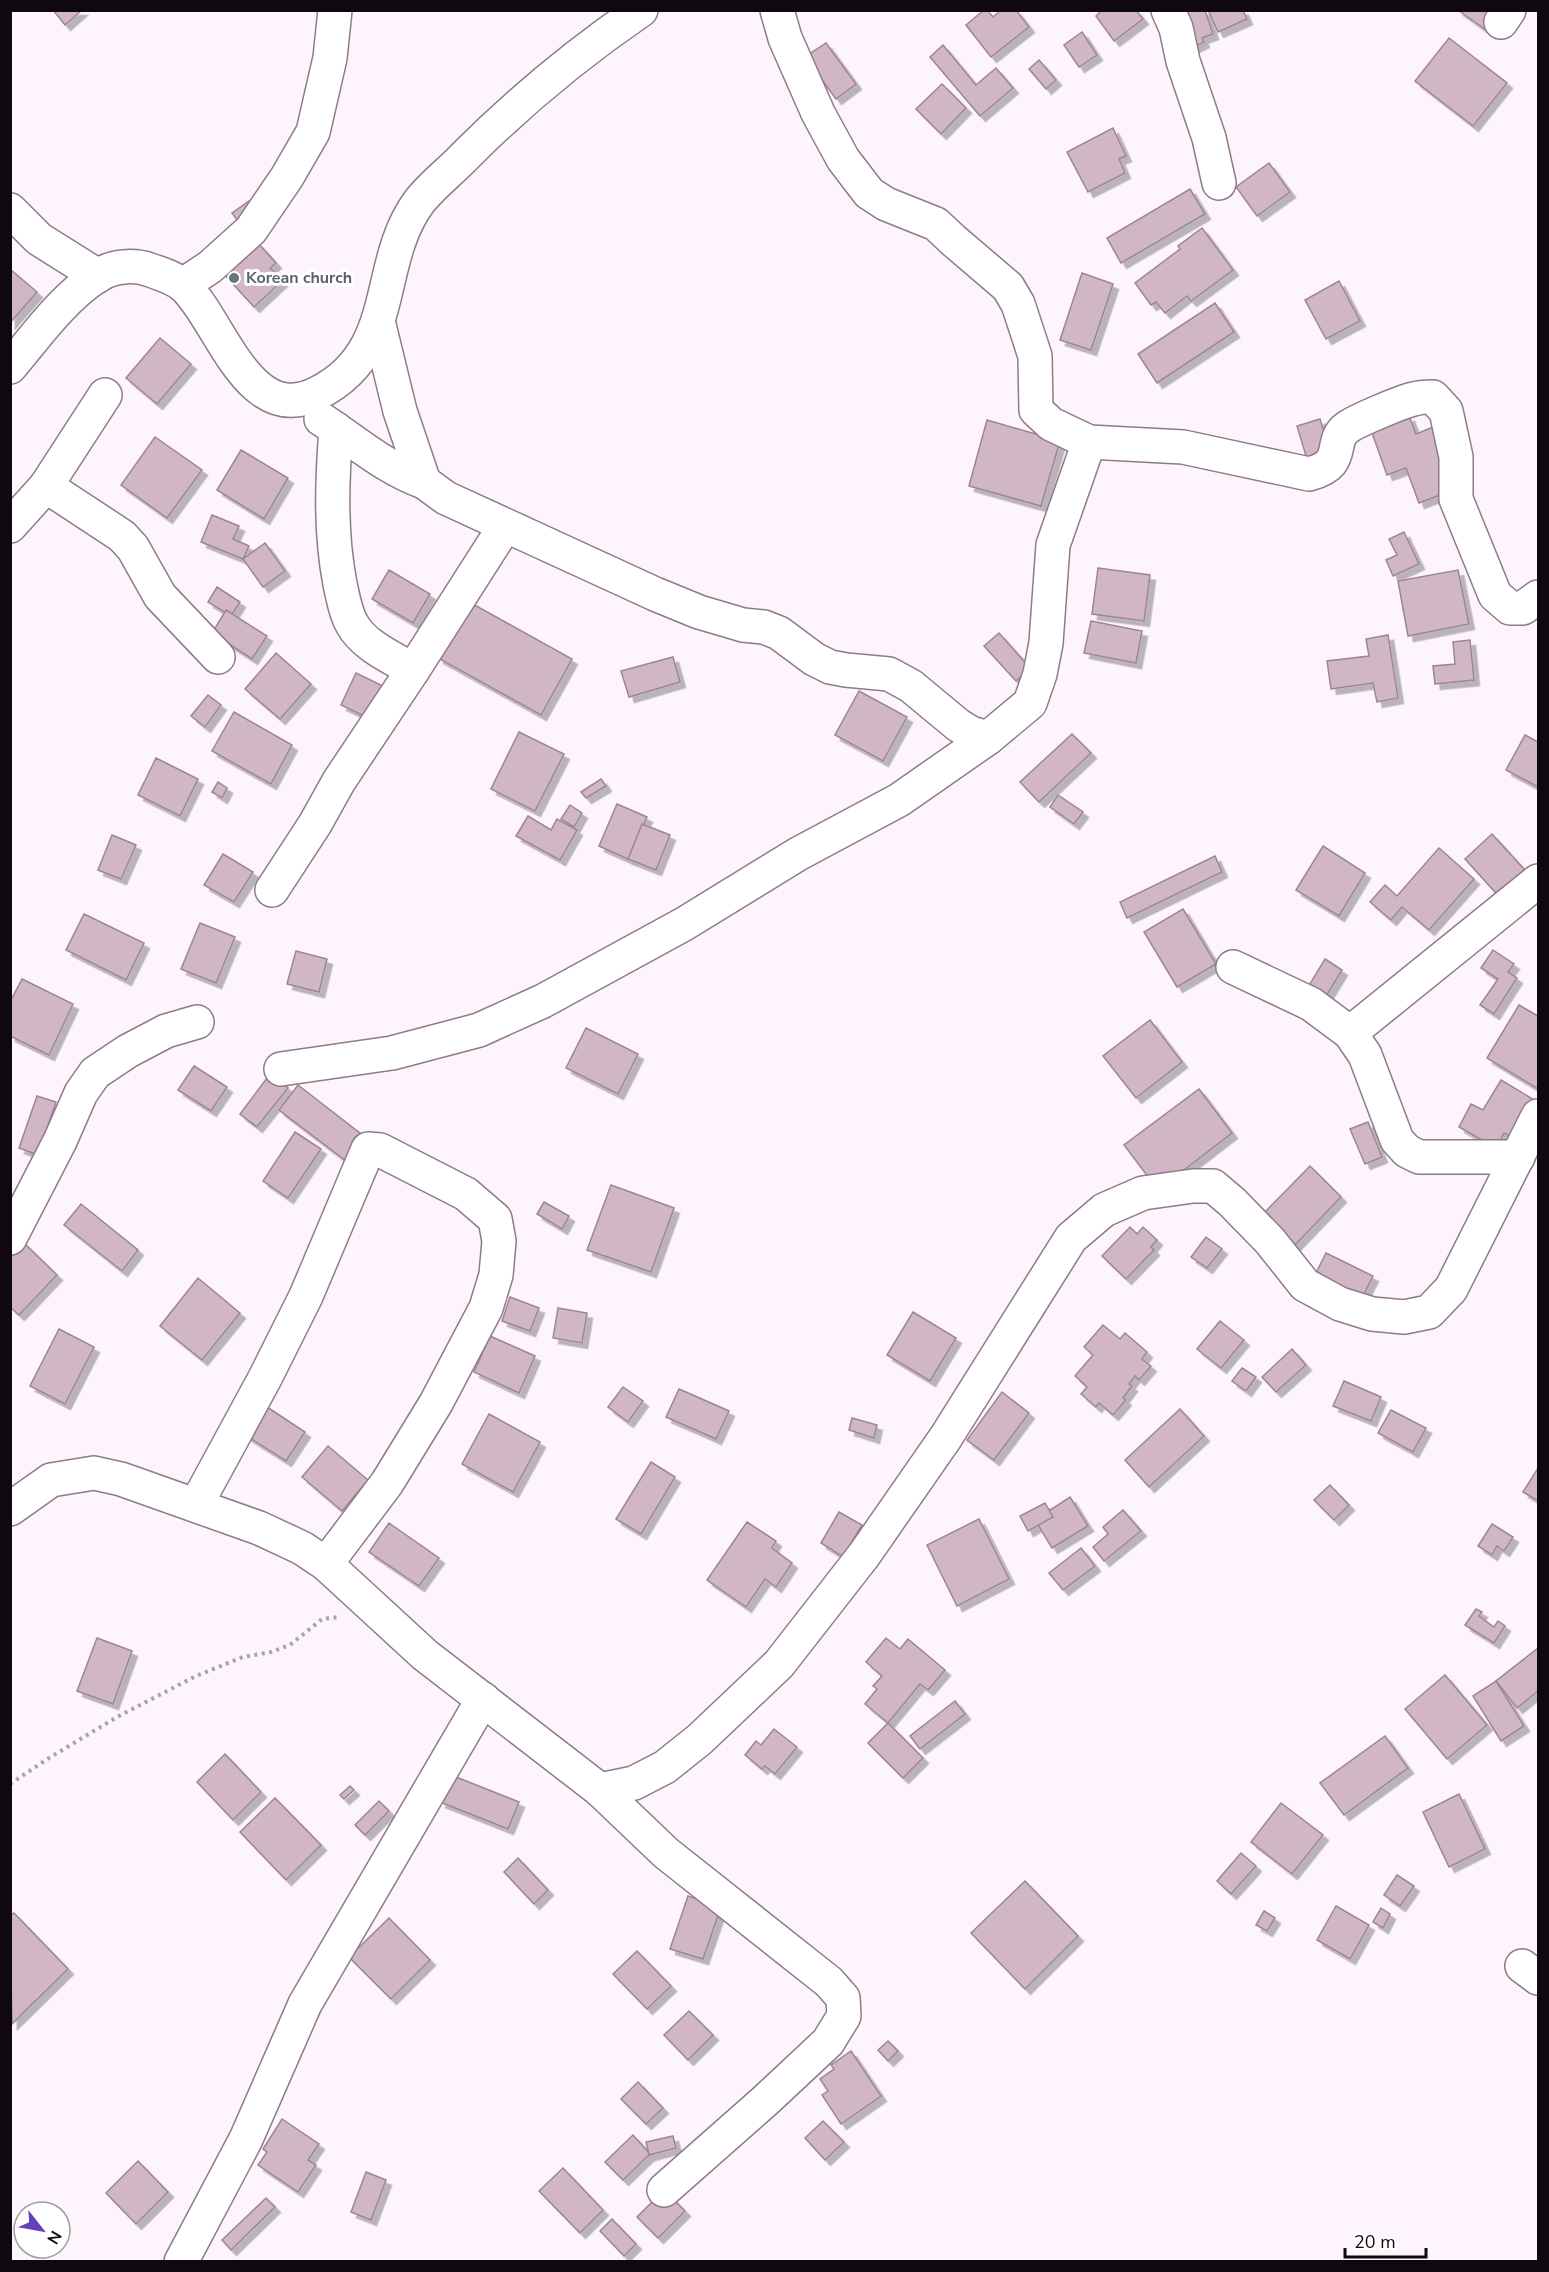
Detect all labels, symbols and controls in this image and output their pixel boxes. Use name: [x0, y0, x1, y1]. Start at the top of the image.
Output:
place label: Korean church: [246, 267, 352, 289]
marker: Korean church: [227, 271, 241, 285]
north arrow: [12, 2200, 72, 2260]
scale bar: [1345, 2221, 1426, 2259]
text: N: [41, 2226, 67, 2248]
text: 20 m: [1354, 2230, 1396, 2254]

